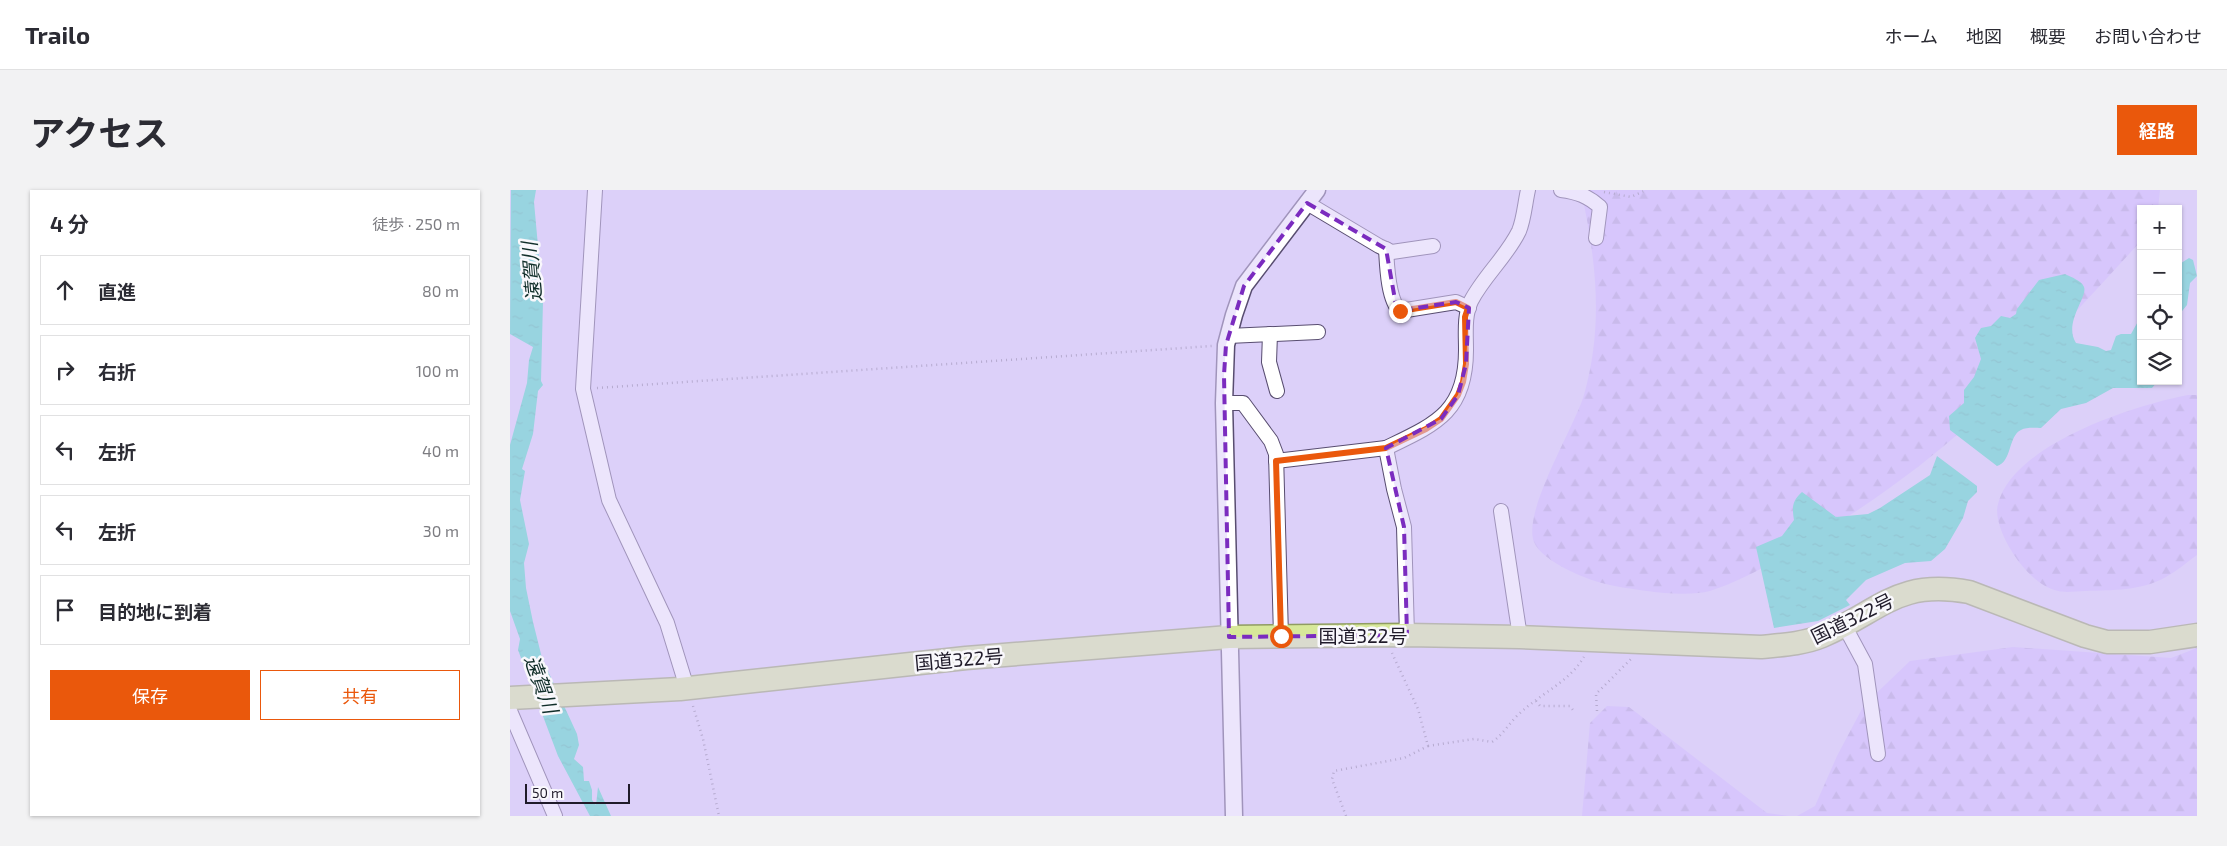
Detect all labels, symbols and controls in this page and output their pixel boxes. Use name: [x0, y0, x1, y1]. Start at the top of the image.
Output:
text: Trailo: [25, 20, 90, 49]
text: ホーム: [1885, 25, 1938, 47]
text: 地図: [1966, 25, 2002, 47]
text: 概要: [2030, 25, 2066, 47]
text: お問い合わせ: [2094, 25, 2202, 47]
button: 経路: [2117, 105, 2197, 155]
text: アクセス: [30, 111, 168, 153]
map controls: [2137, 205, 2182, 385]
button: +: [2137, 205, 2182, 250]
text: 4 分: [50, 211, 89, 236]
text: 徒歩 · 250 m: [372, 214, 460, 233]
water label: 遠賀川: [516, 239, 546, 303]
button: −: [2137, 250, 2182, 295]
icon: ahead: [51, 276, 79, 304]
text: 直進: [98, 280, 136, 303]
text: 80 m: [422, 281, 459, 300]
button: locate: [2137, 295, 2182, 340]
route end: [1389, 300, 1412, 323]
button: layers: [2137, 340, 2182, 385]
icon: right: [51, 356, 79, 384]
text: 右折: [98, 360, 136, 383]
text: 100 m: [416, 361, 459, 380]
icon: left: [51, 436, 79, 464]
text: 左折: [98, 440, 136, 463]
text: 40 m: [422, 441, 459, 460]
icon: left: [51, 516, 79, 544]
text: 左折: [98, 520, 136, 543]
text: 30 m: [423, 521, 459, 540]
street label: 国道322号: [1807, 588, 1897, 648]
icon: arrive: [51, 596, 79, 624]
text: 目的地に到着: [98, 600, 212, 623]
street label: 国道322号: [1319, 624, 1407, 647]
route start: [1270, 625, 1293, 648]
street label: 国道322号: [914, 644, 1004, 674]
water label: 遠賀川: [520, 652, 564, 718]
button: 保存: [50, 670, 250, 720]
button: 共有: [260, 670, 460, 720]
scale bar: [525, 781, 630, 804]
text: 50 m: [532, 784, 563, 801]

